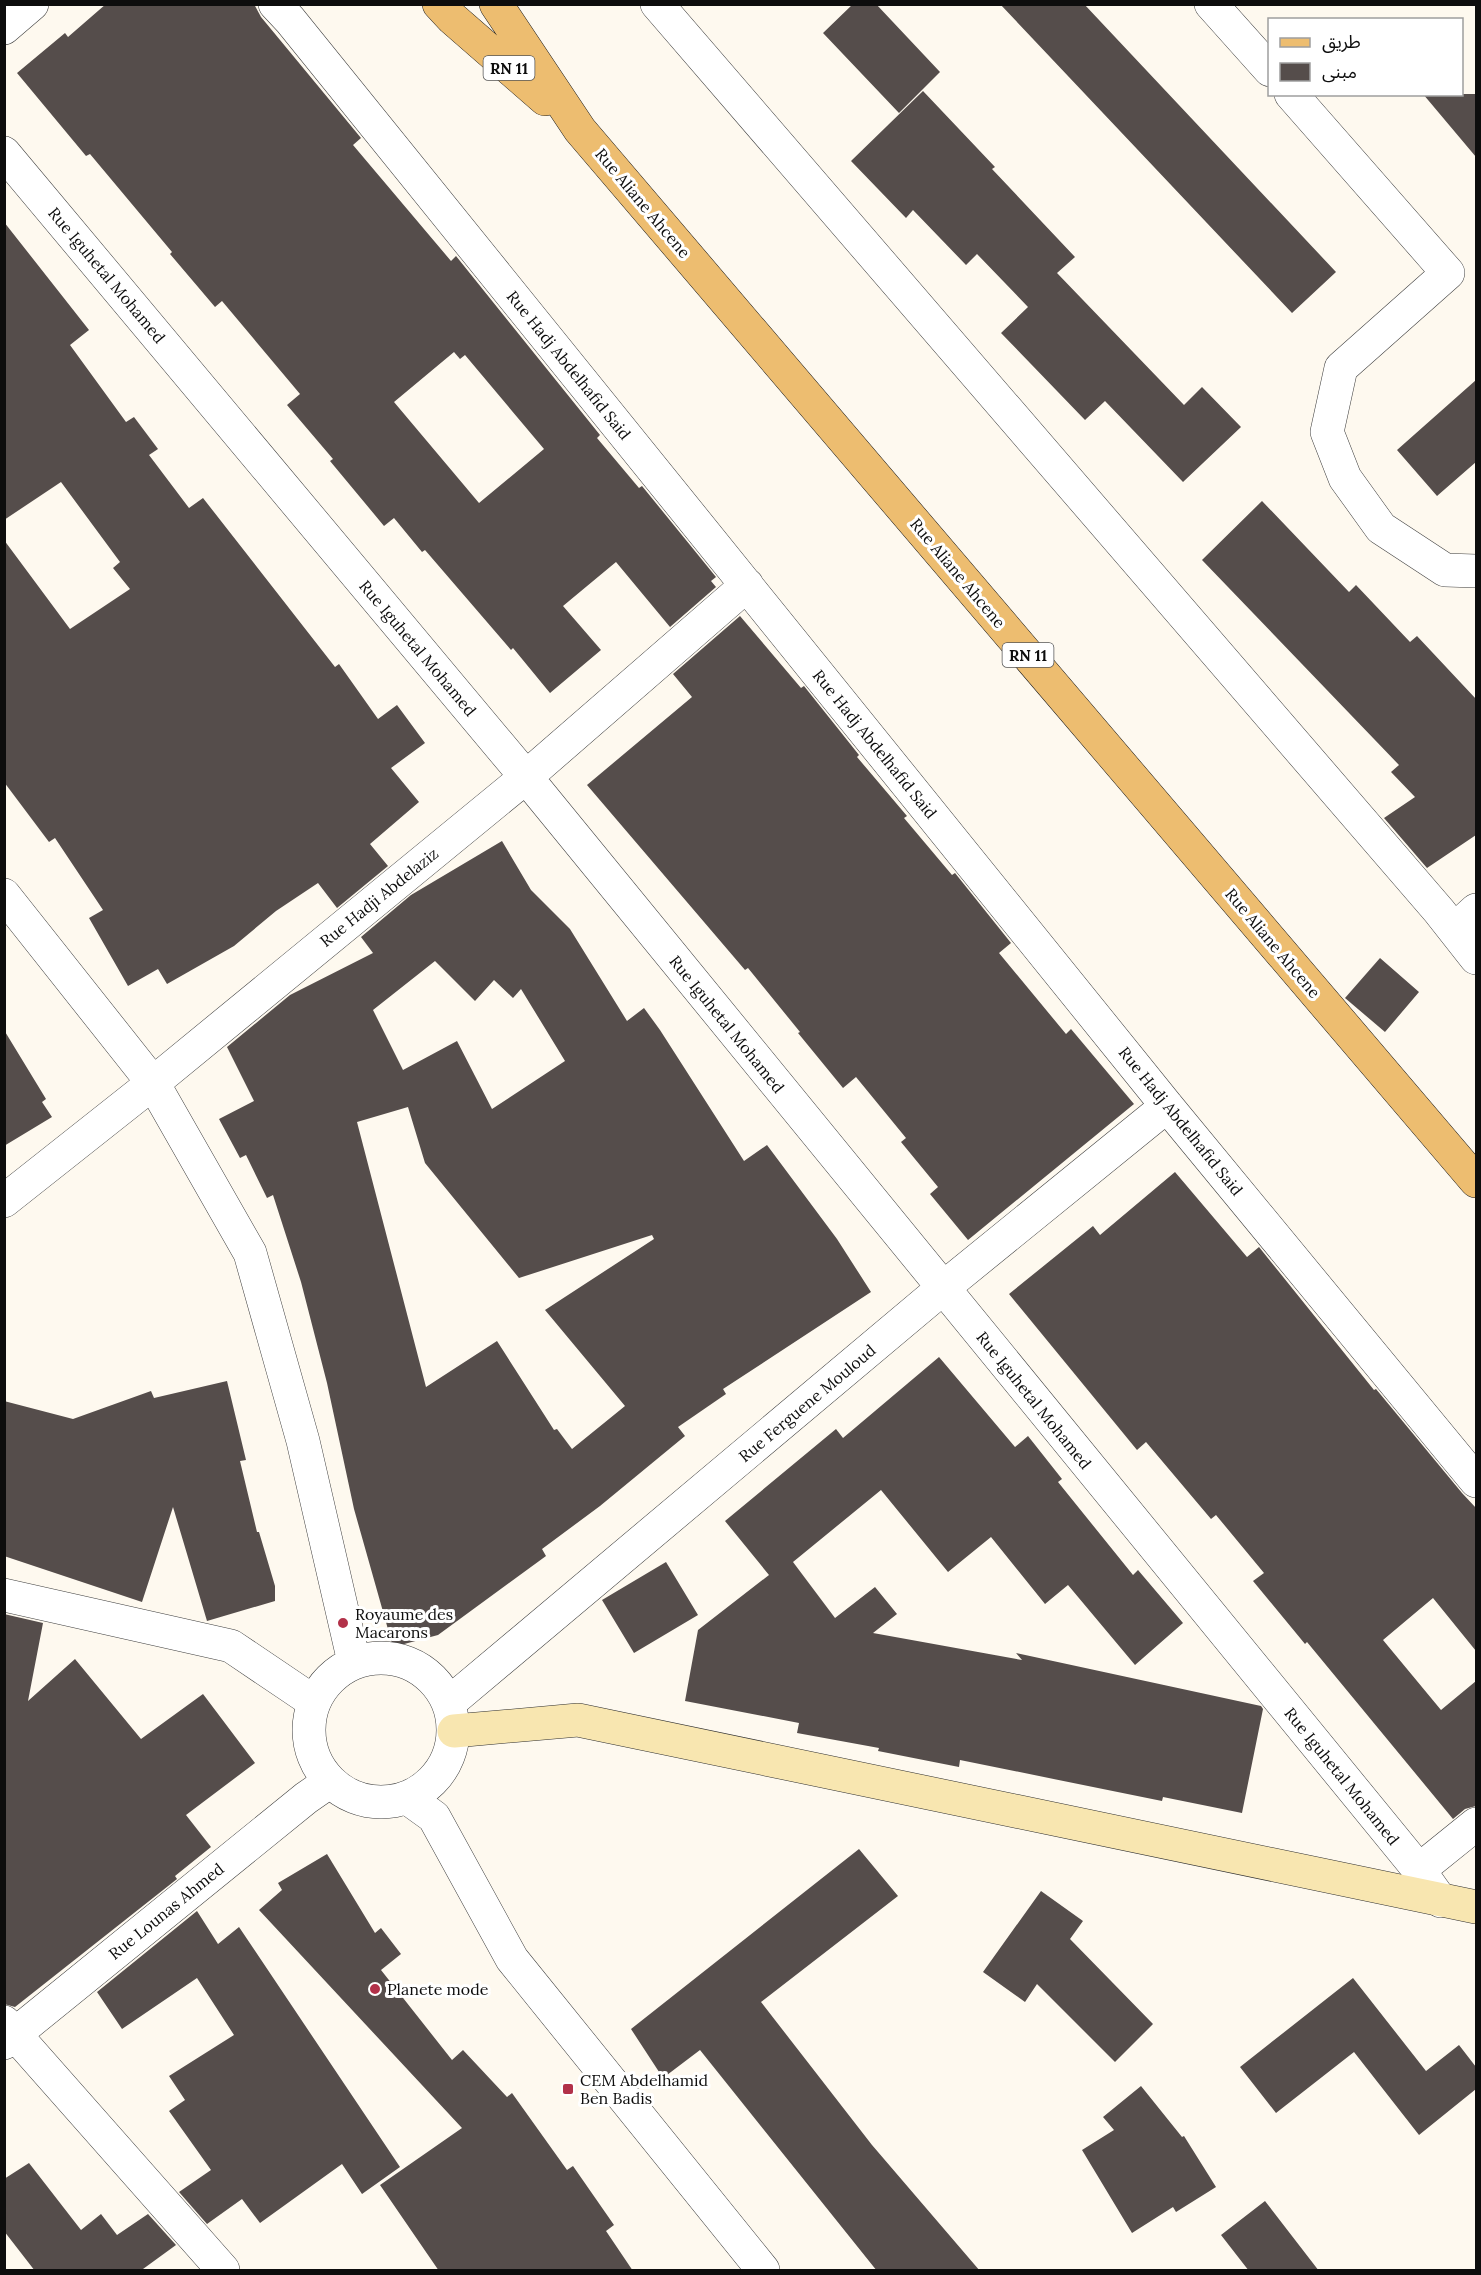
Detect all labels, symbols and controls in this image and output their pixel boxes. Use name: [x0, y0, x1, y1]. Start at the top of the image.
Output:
legend: [1268, 18, 1463, 96]
text: طريق: [1322, 30, 1361, 53]
road number: RN 11: [484, 56, 534, 80]
text: مبنى: [1322, 60, 1357, 83]
street label: Rue Aliane Ahcene: [591, 144, 695, 262]
street label: Rue Iguhetal Mohamed: [44, 203, 170, 347]
street label: Rue Hadj Abdelhafid Said: [503, 286, 636, 444]
street label: Rue Aliane Ahcene: [906, 514, 1010, 632]
street label: Rue Iguhetal Mohamed: [355, 576, 481, 720]
road number: RN 11: [1002, 643, 1054, 667]
street label: Rue Hadj Abdelhafid Said: [809, 665, 942, 823]
street label: Rue Hadji Abdelaziz: [316, 843, 442, 951]
street label: Rue Aliane Ahcene: [1221, 884, 1325, 1002]
street label: Rue Iguhetal Mohamed: [665, 951, 789, 1097]
street label: Rue Hadj Abdelhafid Said: [1115, 1042, 1248, 1200]
street label: Rue Iguhetal Mohamed: [972, 1327, 1096, 1473]
street label: Rue Ferguene Mouloud: [734, 1340, 880, 1466]
place label: Royaume des Macarons: [355, 1604, 453, 1642]
marker: Royaume des Macarons: [336, 1616, 350, 1630]
street label: Rue Iguhetal Mohamed: [1280, 1703, 1404, 1849]
street label: Rue Lounas Ahmed: [104, 1858, 228, 1964]
place label: Planete mode: [387, 1979, 489, 1999]
marker: Planete mode: [368, 1982, 382, 1996]
place label: CEM Abdelhamid Ben Badis: [580, 2070, 709, 2108]
marker: CEM Abdelhamid Ben Badis: [561, 2082, 575, 2096]

